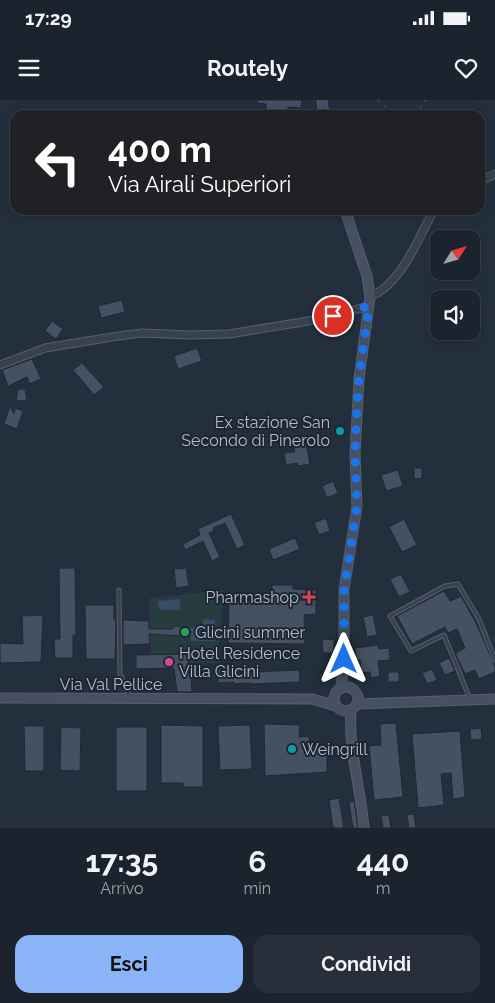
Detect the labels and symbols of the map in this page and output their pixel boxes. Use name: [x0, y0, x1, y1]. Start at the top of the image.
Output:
north arrow: [430, 230, 480, 280]
pin: [312, 295, 354, 337]
place label: Ex stazione San Secondo di Pinerolo: [181, 413, 330, 450]
marker: Ex stazione San Secondo di Pinerolo: [334, 425, 346, 437]
place label: Pharmashop: [206, 588, 299, 607]
marker: Pharmashop: [303, 591, 315, 603]
place label: Glicini summer: [195, 623, 305, 642]
marker: Glicini summer: [179, 626, 191, 638]
position arrow: [317, 632, 369, 684]
place label: Hotel Residence Villa Glicini: [179, 644, 300, 681]
marker: Hotel Residence Villa Glicini: [163, 656, 175, 668]
street label: Via Val Pellice: [60, 675, 162, 694]
place label: Weingrill: [302, 740, 368, 759]
marker: Weingrill: [286, 743, 298, 755]

